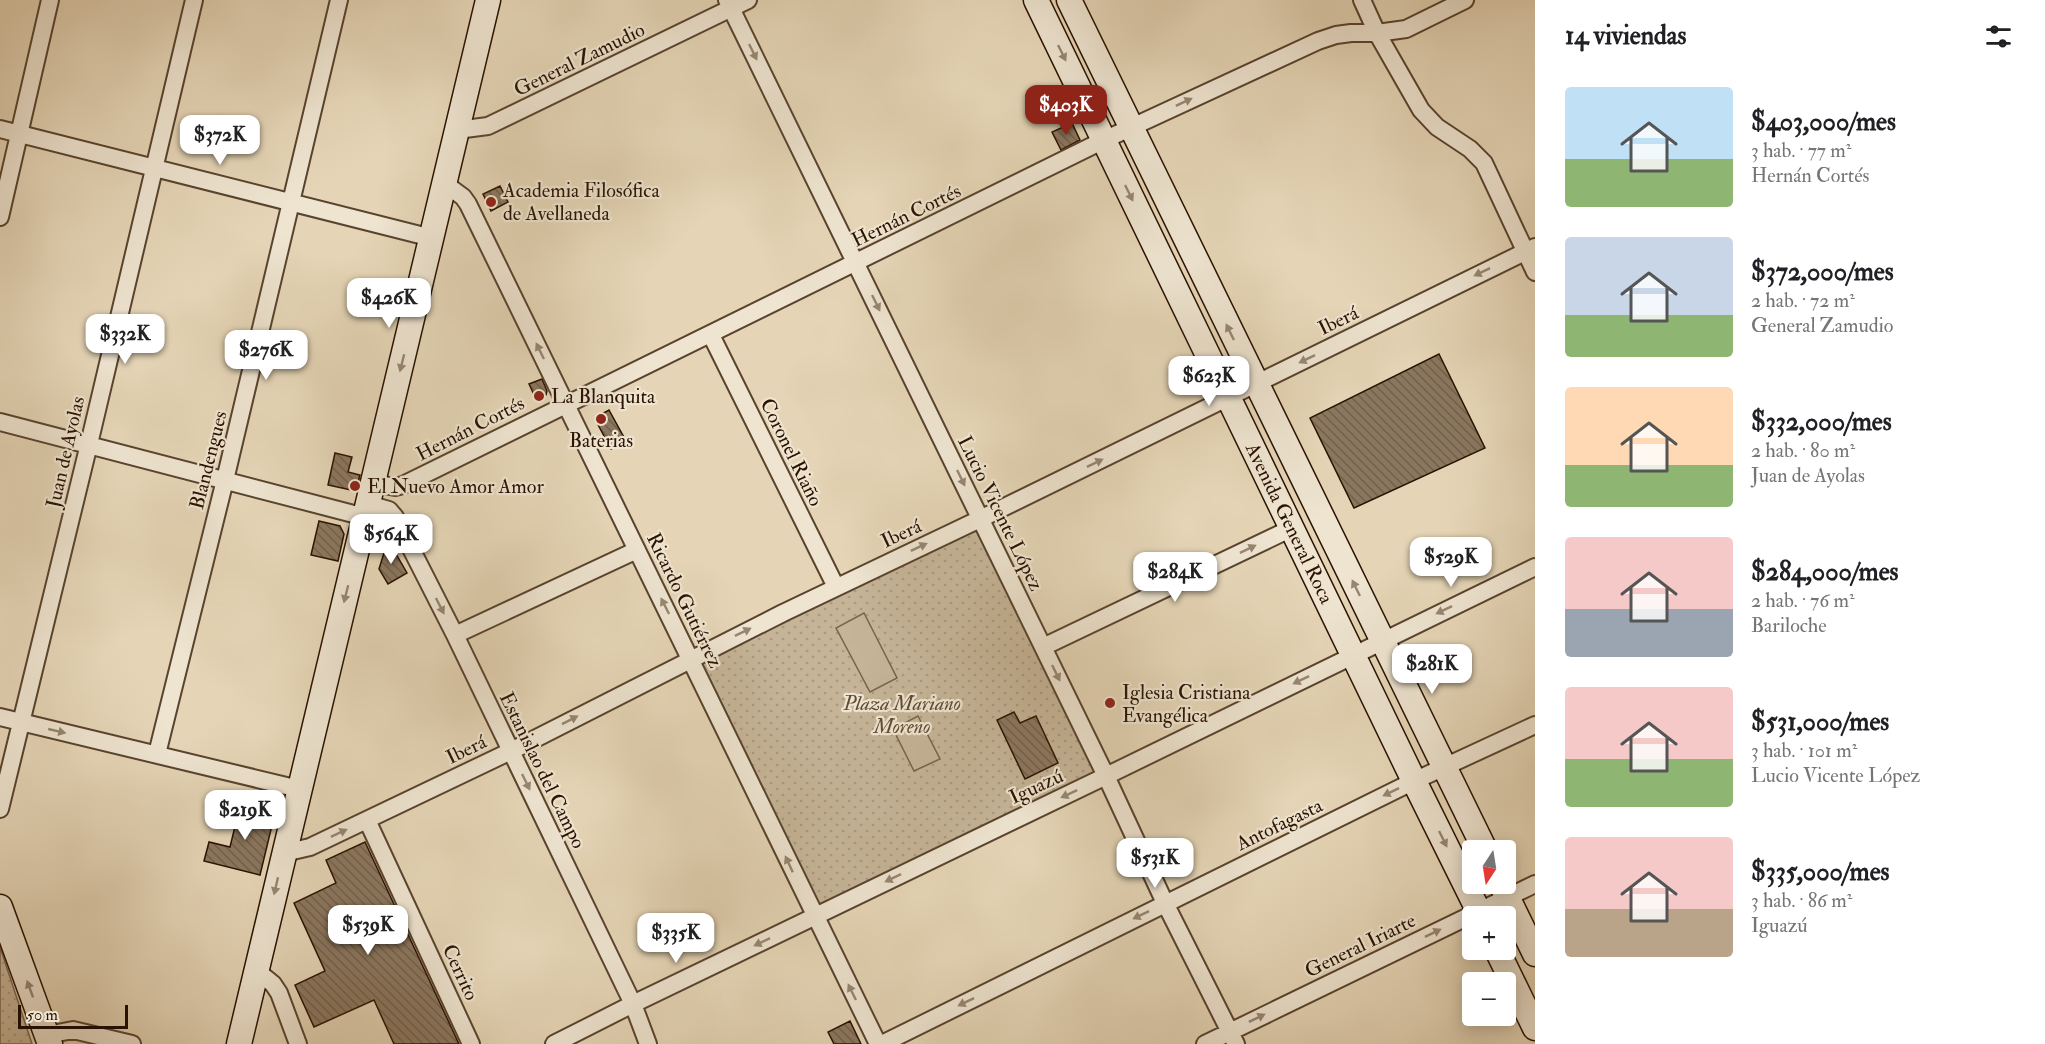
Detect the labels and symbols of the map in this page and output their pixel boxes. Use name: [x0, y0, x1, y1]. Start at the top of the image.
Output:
street label: General Zamudio: [510, 17, 649, 102]
one-way arrow: [748, 44, 758, 61]
one-way arrow: [1057, 44, 1066, 61]
pin: $403K: [1024, 85, 1108, 136]
one-way arrow: [1176, 98, 1193, 107]
pin: $372K: [178, 115, 262, 166]
place label: Academia Filosófica de Avellaneda: [502, 178, 660, 226]
street label: Hernán Cortés: [848, 178, 965, 253]
one-way arrow: [1125, 184, 1134, 201]
marker: Academia Filosófica de Avellaneda: [484, 195, 498, 209]
one-way arrow: [1474, 268, 1491, 277]
pin: $426K: [347, 278, 431, 329]
one-way arrow: [870, 294, 880, 312]
street label: Iberá: [1314, 300, 1363, 341]
pin: $332K: [83, 314, 167, 365]
one-way arrow: [1225, 323, 1235, 340]
pin: $276K: [224, 330, 308, 381]
one-way arrow: [535, 342, 545, 359]
one-way arrow: [396, 354, 406, 372]
one-way arrow: [1299, 354, 1316, 363]
pin: $623K: [1167, 356, 1251, 407]
place label: La Blanquita: [551, 384, 656, 409]
marker: La Blanquita: [532, 389, 546, 403]
street label: Hernán Cortés: [412, 390, 529, 466]
street label: Juan de Ayolas: [40, 394, 91, 511]
street label: Coronel Riaño: [755, 394, 828, 510]
street label: Blandengues: [184, 408, 233, 512]
marker: Baterias: [594, 412, 608, 426]
place label: Baterias: [569, 428, 633, 453]
street label: Lucio Vicente López: [951, 432, 1049, 595]
street label: Avenida General Roca: [1239, 438, 1340, 608]
one-way arrow: [1086, 458, 1103, 467]
one-way arrow: [956, 470, 965, 487]
place label: El Nuevo Amor Amor: [367, 474, 544, 499]
marker: El Nuevo Amor Amor: [348, 479, 362, 493]
street label: Iberá: [877, 513, 926, 554]
pin: $564K: [349, 514, 433, 565]
street label: Ricardo Gutiérrez: [641, 529, 728, 672]
pin: $529K: [1409, 537, 1493, 588]
one-way arrow: [911, 543, 928, 552]
one-way arrow: [1239, 545, 1256, 554]
pin: $284K: [1133, 552, 1217, 603]
one-way arrow: [1352, 579, 1361, 596]
one-way arrow: [341, 585, 351, 604]
one-way arrow: [660, 597, 669, 614]
one-way arrow: [435, 598, 445, 615]
one-way arrow: [1436, 606, 1453, 615]
one-way arrow: [735, 627, 752, 637]
pin: $281K: [1390, 644, 1474, 695]
one-way arrow: [1051, 664, 1060, 681]
one-way arrow: [1293, 675, 1310, 685]
place label: Iglesia Cristiana Evangélica: [1122, 680, 1251, 728]
street label: Estanislao del Campo: [493, 688, 591, 853]
park label: Plaza Mariano Moreno: [842, 691, 961, 739]
marker: Iglesia Cristiana Evangélica: [1103, 696, 1117, 710]
one-way arrow: [562, 715, 579, 725]
one-way arrow: [48, 726, 66, 736]
street label: Iberá: [442, 729, 491, 770]
street label: Iguazú: [1005, 763, 1067, 810]
one-way arrow: [521, 773, 530, 790]
one-way arrow: [1383, 788, 1400, 797]
one-way arrow: [1061, 789, 1078, 798]
pin: $219K: [203, 790, 287, 841]
street label: Antofagasta: [1231, 792, 1327, 857]
one-way arrow: [330, 829, 347, 838]
one-way arrow: [1438, 831, 1447, 848]
pin: $531K: [1113, 838, 1197, 889]
north arrow: [1462, 840, 1516, 894]
one-way arrow: [785, 855, 794, 872]
one-way arrow: [885, 873, 902, 882]
one-way arrow: [271, 877, 281, 895]
pin: $539K: [326, 905, 410, 956]
street label: General Iriarte: [1301, 908, 1420, 983]
one-way arrow: [1132, 911, 1149, 920]
pin: $335K: [634, 913, 718, 964]
one-way arrow: [1424, 928, 1441, 937]
one-way arrow: [753, 937, 770, 946]
street label: Cerrito: [437, 940, 484, 1004]
one-way arrow: [24, 980, 34, 998]
one-way arrow: [847, 983, 856, 1000]
one-way arrow: [958, 998, 975, 1007]
scale bar: [18, 1002, 128, 1030]
one-way arrow: [1249, 1014, 1266, 1023]

